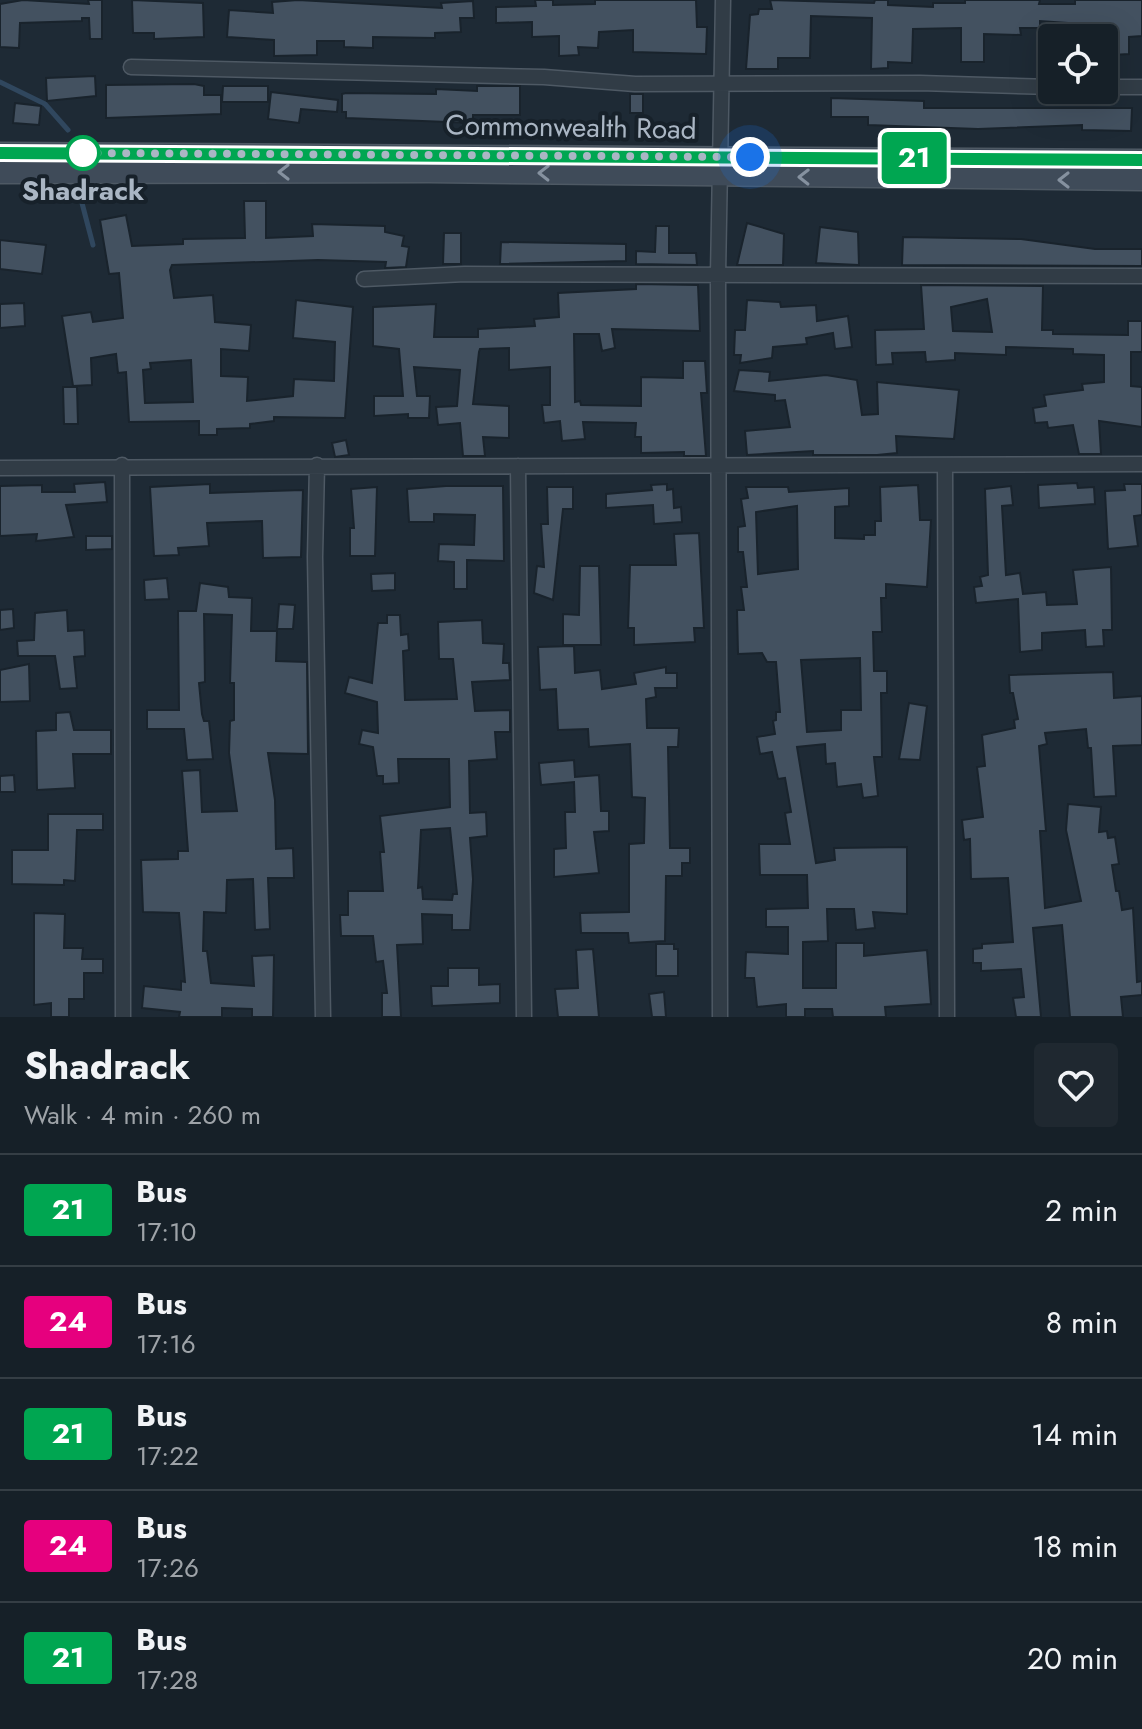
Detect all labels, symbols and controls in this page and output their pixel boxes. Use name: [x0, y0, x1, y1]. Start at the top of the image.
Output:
map controls: [1038, 24, 1118, 104]
button: locate: [1038, 24, 1118, 104]
street label: Commonwealth Road: [445, 104, 697, 150]
line badge: 21: [878, 132, 950, 184]
marker: Shadrack: [66, 136, 100, 170]
your location: [730, 137, 770, 177]
text: 21: [898, 137, 930, 178]
one-way arrow: [277, 163, 290, 181]
one-way arrow: [537, 164, 550, 182]
one-way arrow: [797, 168, 810, 185]
place label: Shadrack: [22, 170, 144, 211]
one-way arrow: [1057, 171, 1070, 189]
text: Shadrack: [24, 1038, 190, 1093]
button: heart: [1034, 1043, 1118, 1127]
text: Walk · 4 min · 260 m: [24, 1096, 261, 1134]
text: Bus: [136, 1170, 187, 1213]
text: 21: [52, 1189, 84, 1230]
text: 2 min: [1045, 1189, 1118, 1232]
text: 17:10: [136, 1213, 196, 1251]
text: Bus: [136, 1282, 187, 1325]
text: 24: [49, 1301, 87, 1342]
text: 8 min: [1046, 1301, 1118, 1344]
text: 17:16: [136, 1325, 196, 1363]
text: Bus: [136, 1394, 187, 1437]
text: 21: [52, 1413, 84, 1454]
text: 14 min: [1031, 1413, 1118, 1456]
text: 17:22: [136, 1437, 199, 1475]
text: Bus: [136, 1506, 187, 1549]
text: 24: [49, 1525, 87, 1566]
text: 18 min: [1032, 1525, 1118, 1568]
text: 17:26: [136, 1549, 199, 1587]
text: Bus: [136, 1618, 187, 1661]
text: 21: [52, 1637, 84, 1678]
text: 20 min: [1027, 1637, 1118, 1680]
text: 17:28: [136, 1661, 198, 1699]

